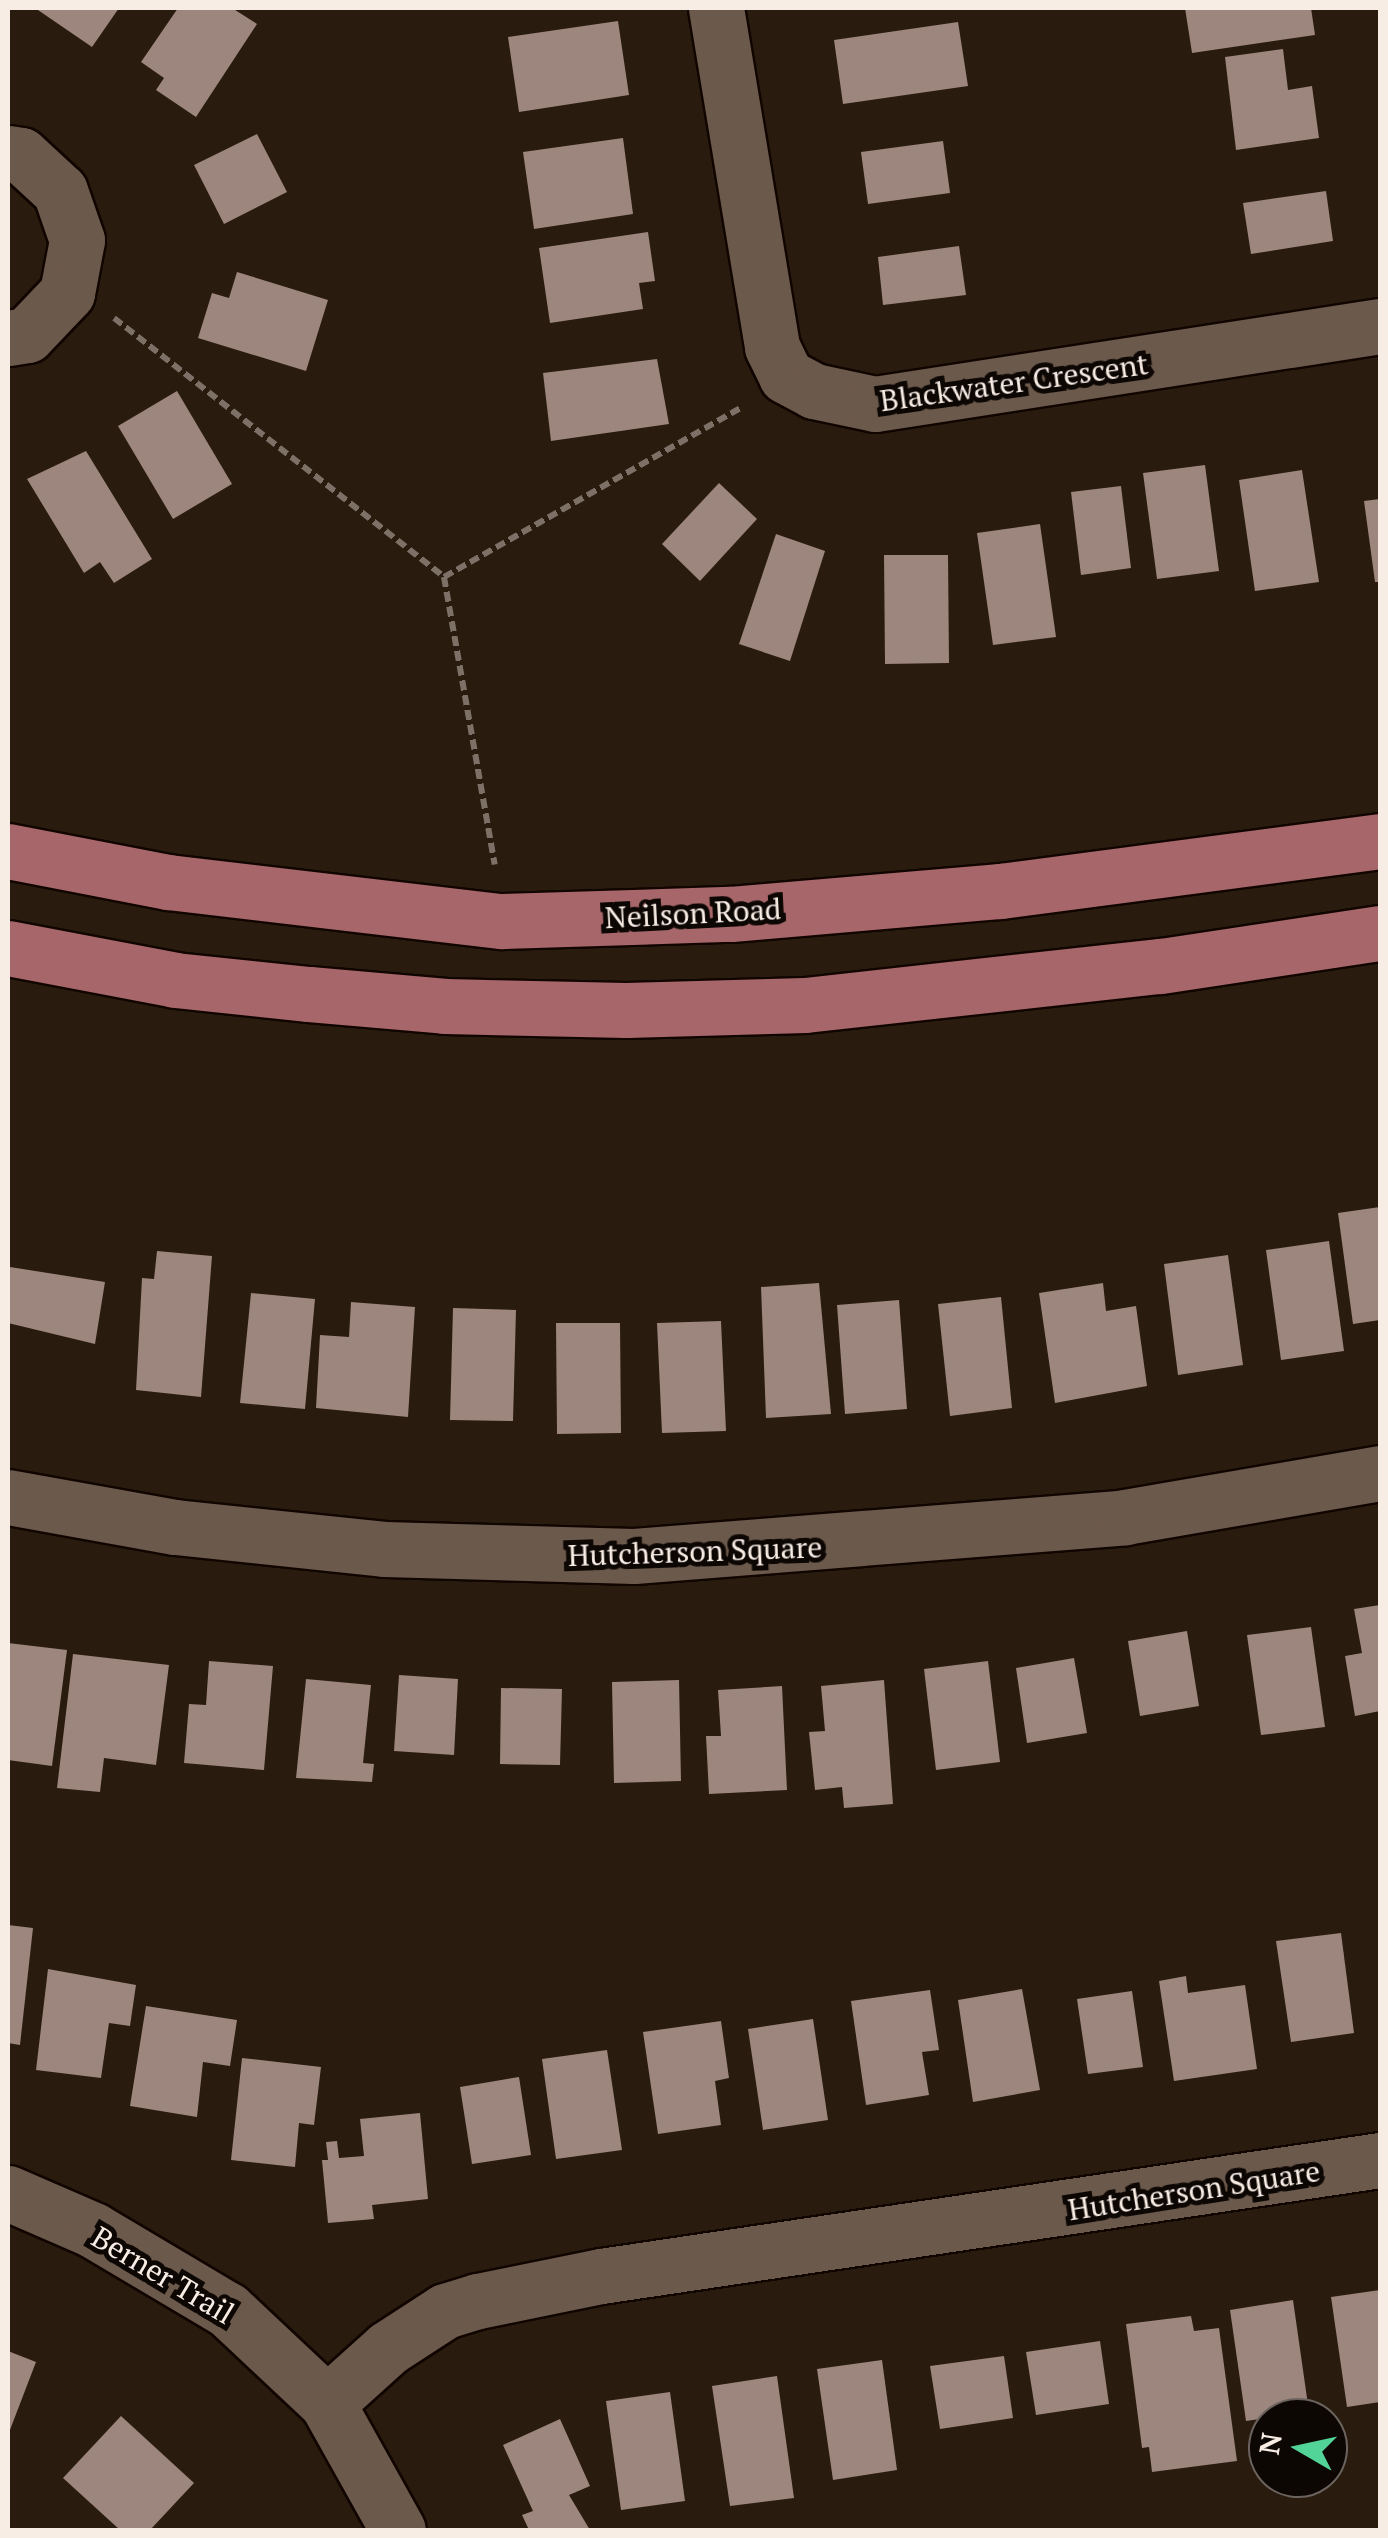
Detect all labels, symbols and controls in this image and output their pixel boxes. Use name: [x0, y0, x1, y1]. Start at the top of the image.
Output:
street label: Blackwater Crescent: [878, 345, 1150, 419]
street label: Neilson Road: [604, 890, 782, 936]
street label: Hutcherson Square: [567, 1529, 823, 1573]
street label: Hutcherson Square: [1065, 2152, 1323, 2228]
street label: Berner Trail: [86, 2219, 240, 2331]
north arrow: [1248, 2398, 1348, 2498]
text: N: [1250, 2430, 1290, 2457]

